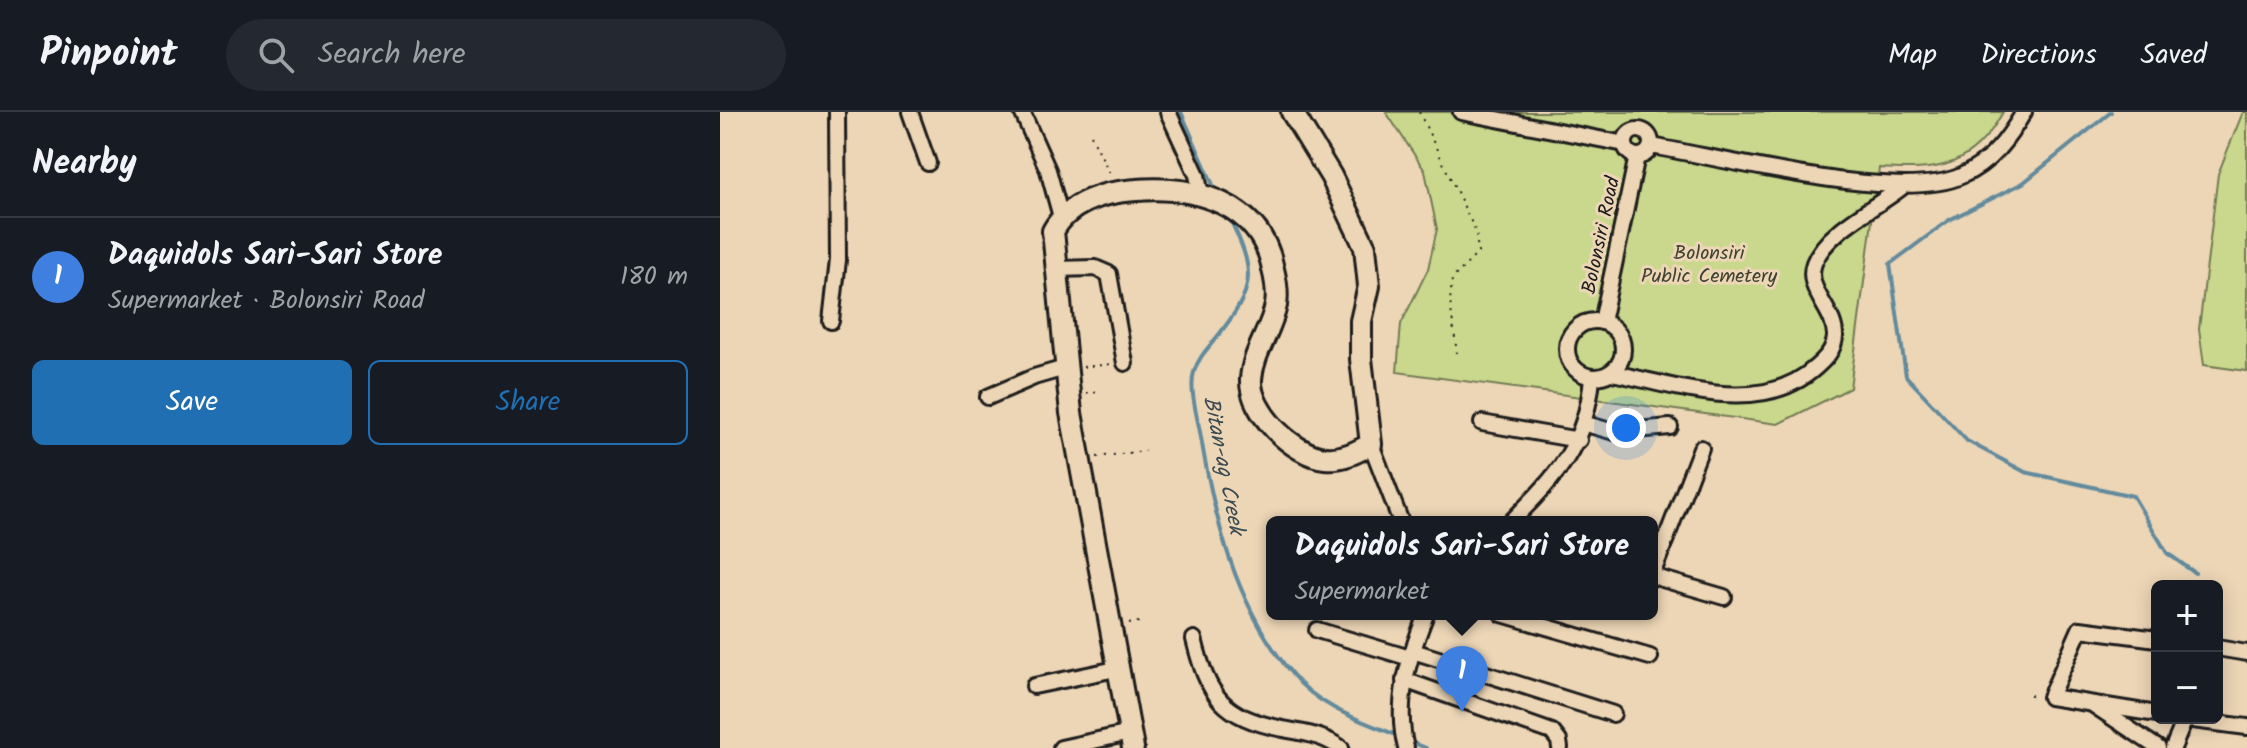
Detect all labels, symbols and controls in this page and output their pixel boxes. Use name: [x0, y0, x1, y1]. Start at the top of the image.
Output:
search box: [226, 19, 786, 91]
text: Pinpoint: [40, 25, 178, 85]
text: Search here: [318, 31, 466, 79]
icon: search: [254, 33, 298, 77]
text: Map: [1888, 33, 1937, 78]
text: Directions: [1981, 33, 2097, 78]
text: Saved: [2141, 33, 2207, 78]
text: Nearby: [32, 137, 137, 191]
street label: Bolonsiri Road: [1574, 173, 1630, 297]
text: Daquidols Sari-Sari Store: [108, 232, 442, 280]
park label: Bolonsiri Public Cemetery: [1641, 238, 1778, 293]
text: 1: [54, 256, 62, 298]
text: 180 m: [620, 256, 688, 298]
text: Supermarket · Bolonsiri Road: [108, 280, 424, 322]
button: Save: [32, 360, 352, 445]
button: Share: [368, 360, 688, 445]
water label: Bitan-ag Creek: [1192, 393, 1254, 541]
your location: [1606, 408, 1646, 448]
popup: [1266, 516, 1658, 620]
text: Daquidols Sari-Sari Store: [1295, 523, 1629, 571]
text: Supermarket: [1295, 571, 1429, 613]
map controls: [2151, 580, 2223, 724]
button: +: [2151, 580, 2223, 652]
pin: 1: [1436, 646, 1488, 712]
button: −: [2151, 652, 2223, 724]

